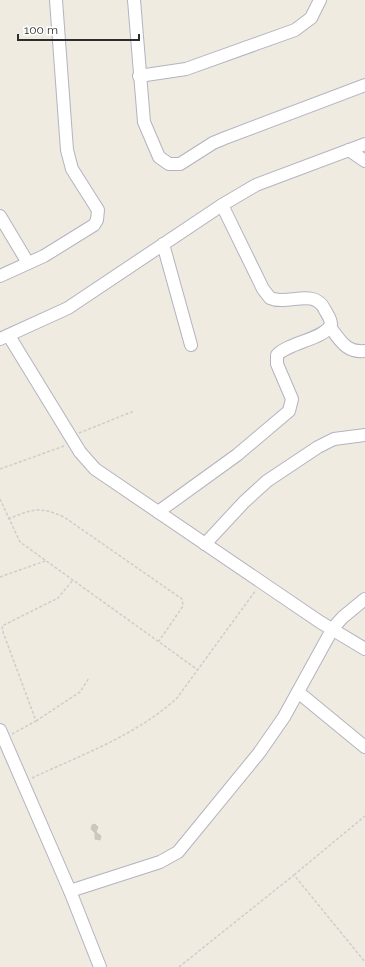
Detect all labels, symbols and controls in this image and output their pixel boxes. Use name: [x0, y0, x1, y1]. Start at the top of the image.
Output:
scale bar: [18, 16, 139, 42]
text: 100 m: [24, 23, 58, 37]

